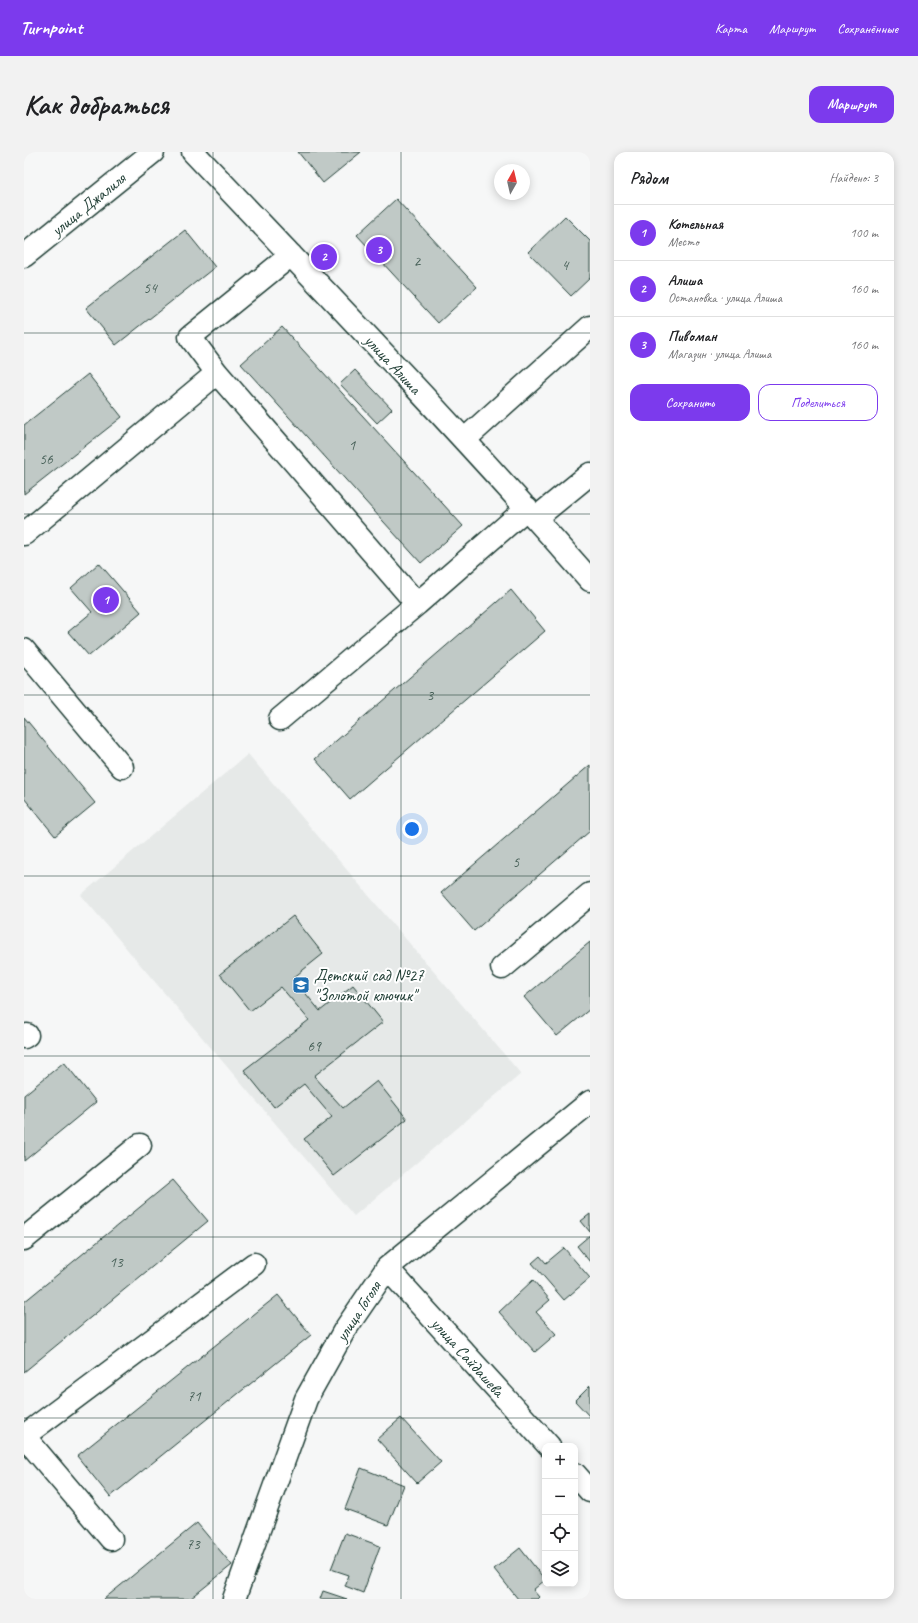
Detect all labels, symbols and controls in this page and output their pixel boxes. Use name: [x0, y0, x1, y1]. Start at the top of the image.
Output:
text: Turnpoint: [20, 16, 82, 40]
text: Карта: [715, 20, 747, 37]
text: Маршрут: [769, 20, 815, 37]
text: Сохранённые: [837, 20, 898, 37]
button: Маршрут: [809, 86, 894, 123]
text: Как добраться: [24, 87, 169, 122]
north arrow: [494, 164, 530, 200]
street label: улица Джалиля: [46, 167, 131, 241]
text: Рядом: [630, 168, 668, 189]
text: Найдено: 3: [830, 170, 878, 186]
text: Котельная: [668, 215, 723, 234]
text: 1: [640, 225, 646, 241]
text: 100 m: [850, 225, 878, 241]
text: Место: [668, 234, 699, 250]
pin: 3: [366, 235, 392, 265]
pin: 2: [311, 242, 337, 272]
house number: 2: [414, 252, 422, 271]
house number: 4: [562, 256, 570, 275]
text: Алиша: [668, 271, 702, 290]
house number: 54: [143, 279, 158, 298]
text: 2: [640, 281, 646, 297]
text: 160 m: [850, 281, 878, 297]
text: Остановка · улица Алиша: [668, 290, 782, 306]
text: Пивоман: [668, 327, 717, 346]
street label: улица Алиша: [359, 329, 426, 399]
text: 3: [640, 337, 646, 353]
text: 160 m: [850, 337, 878, 353]
text: Магазин · улица Алиша: [668, 346, 771, 362]
button: Сохранить: [630, 384, 750, 421]
button: Поделиться: [758, 384, 878, 421]
house number: 1: [349, 436, 357, 455]
house number: 56: [39, 450, 54, 469]
pin: 1: [93, 585, 119, 615]
house number: 3: [427, 686, 435, 705]
your location: [402, 819, 422, 839]
house number: 5: [513, 853, 521, 872]
place label: Детский сад №27 "Золотой ключик": [314, 965, 425, 1006]
school or university icon: Детский сад №27 "Золотой ключик": [291, 975, 311, 995]
house number: 69: [307, 1037, 322, 1056]
house number: 13: [109, 1253, 124, 1272]
street label: улица Гоголя: [331, 1276, 386, 1346]
street label: улица Сайдашева: [426, 1313, 510, 1403]
house number: 71: [187, 1387, 202, 1406]
map controls: [542, 1443, 578, 1587]
button: +: [542, 1443, 578, 1479]
button: −: [542, 1479, 578, 1515]
button: locate: [542, 1515, 578, 1551]
house number: 73: [186, 1535, 201, 1554]
button: layers: [542, 1551, 578, 1587]

